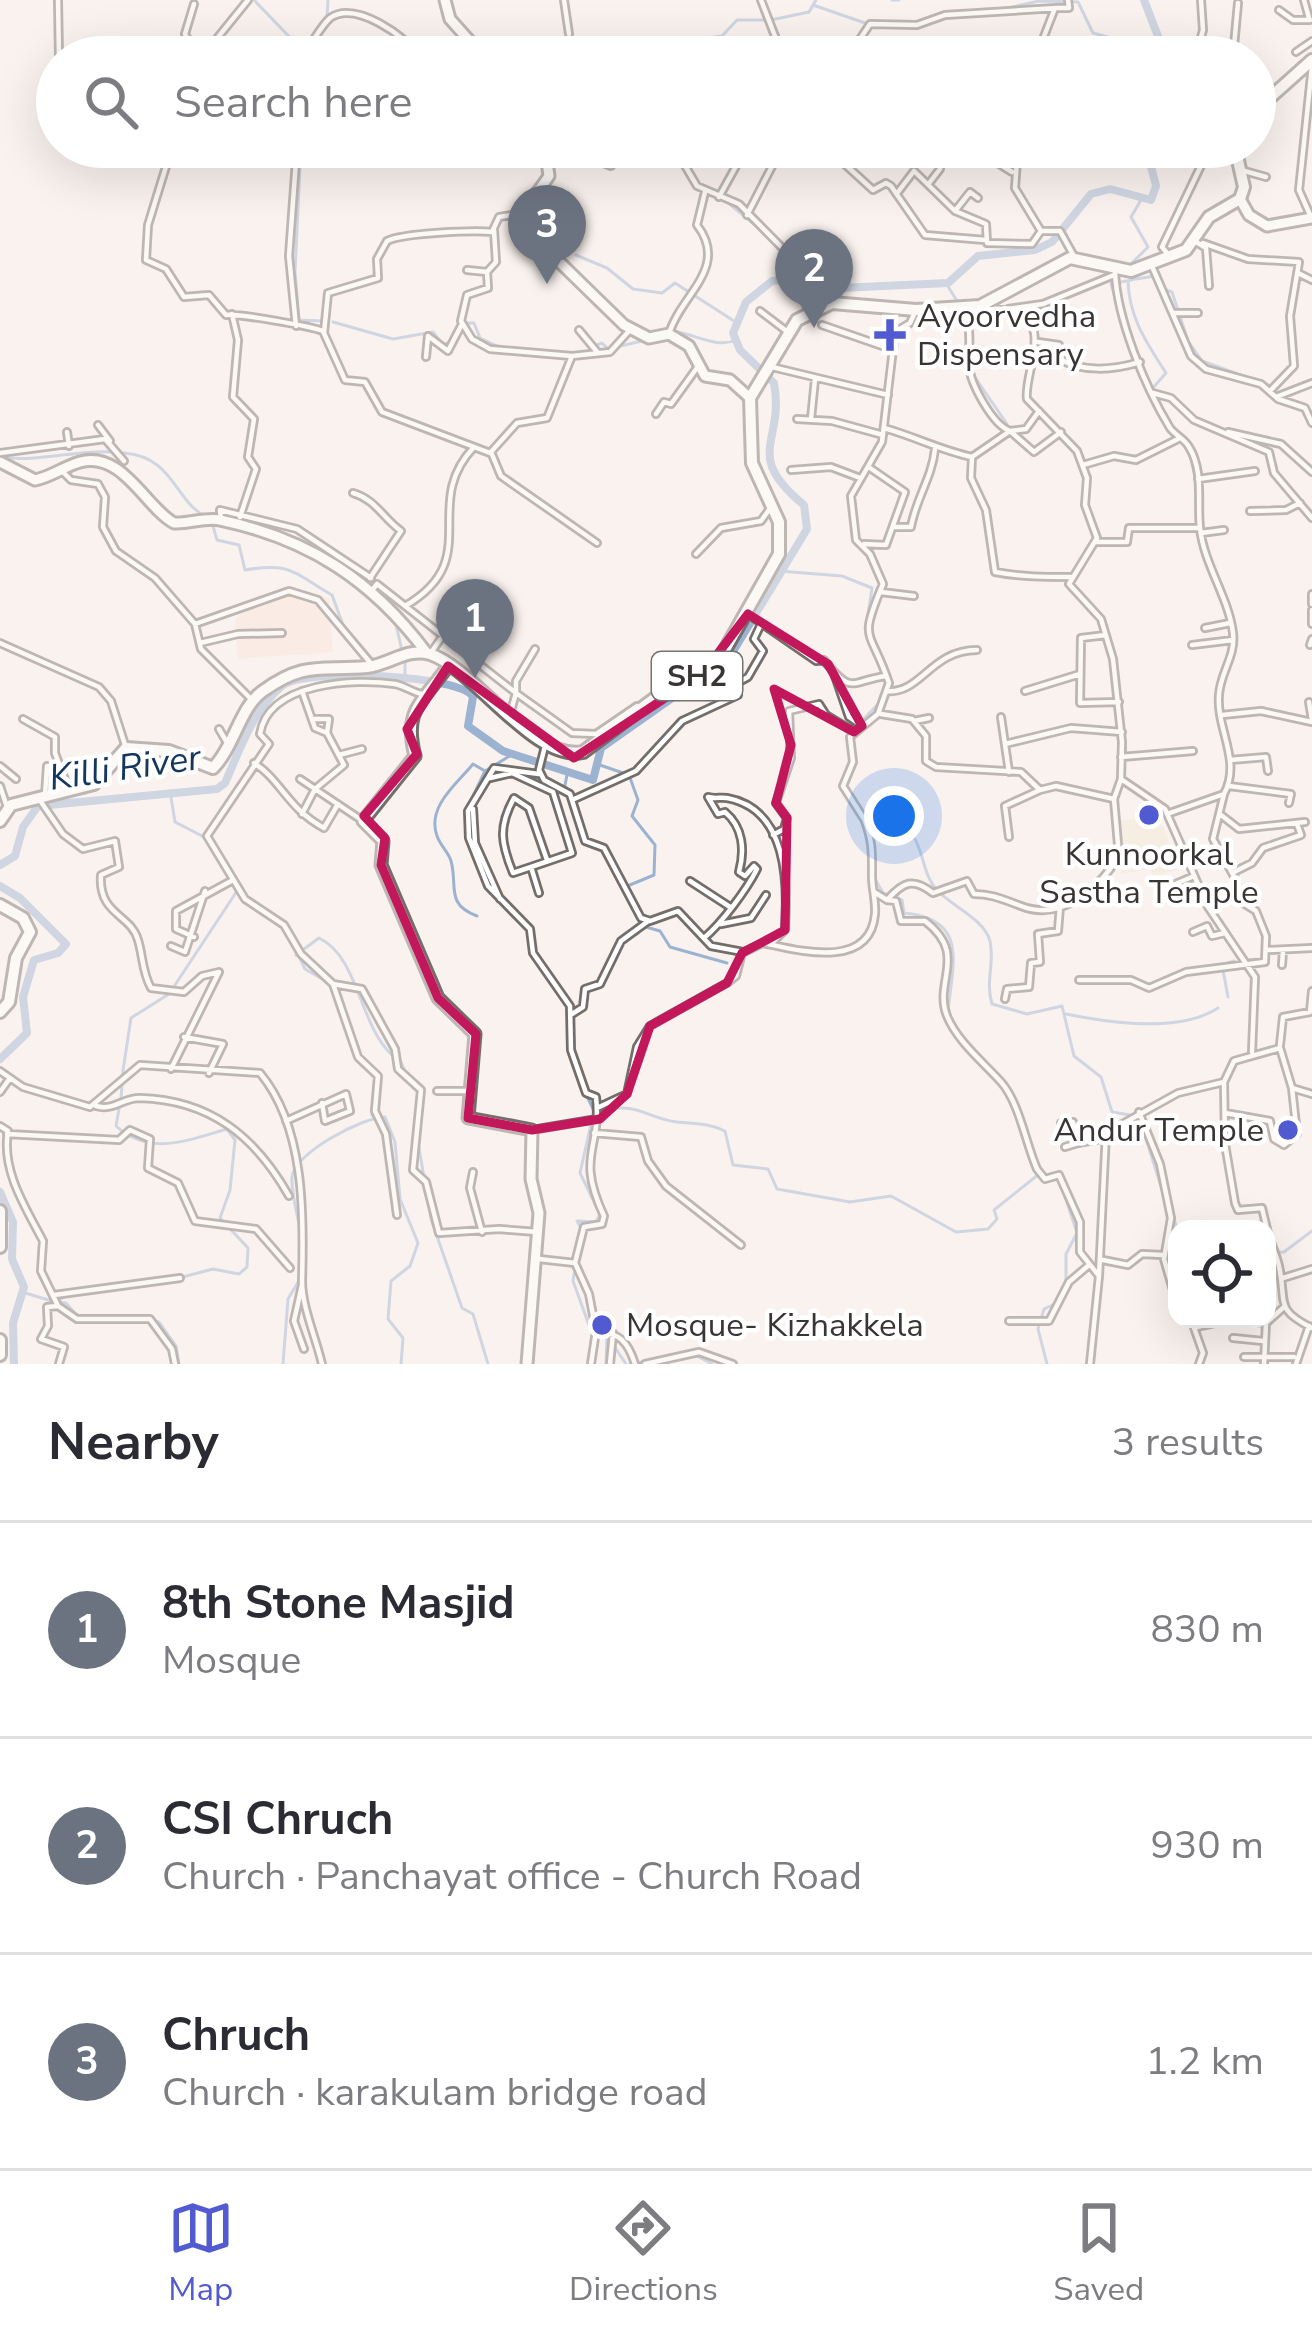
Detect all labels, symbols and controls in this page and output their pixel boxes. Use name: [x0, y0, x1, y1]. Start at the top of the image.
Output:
search box: [36, 36, 1276, 168]
icon: search: [78, 69, 144, 135]
text: Search here: [174, 72, 413, 133]
pin: 3: [508, 185, 586, 284]
pin: 2: [775, 229, 853, 328]
place label: Ayoorvedha Dispensary: [917, 294, 1096, 377]
marker: Ayoorvedha Dispensary: [874, 319, 906, 351]
pin: 1: [436, 579, 514, 678]
road number: SH2: [652, 652, 742, 700]
water label: Killi River: [46, 733, 205, 803]
your location: [864, 786, 924, 846]
marker: Kunnoorkal Sastha Temple: [1136, 802, 1162, 828]
place label: Kunnoorkal Sastha Temple: [1039, 832, 1259, 915]
place label: Andur Temple: [1054, 1108, 1264, 1153]
marker: Andur Temple: [1275, 1117, 1301, 1143]
map controls: [1168, 1220, 1276, 1328]
button: locate: [1168, 1220, 1276, 1328]
place label: Mosque- Kizhakkela: [626, 1303, 924, 1348]
marker: Mosque- Kizhakkela: [589, 1312, 615, 1338]
text: Nearby: [48, 1407, 219, 1477]
text: 3 results: [1112, 1416, 1264, 1469]
text: 8th Stone Masjid: [162, 1573, 515, 1634]
text: 1: [75, 1603, 99, 1656]
text: 830 m: [1150, 1603, 1264, 1656]
text: Mosque: [162, 1634, 301, 1687]
text: CSI Chruch: [162, 1789, 393, 1850]
text: 2: [75, 1819, 99, 1872]
text: 930 m: [1150, 1819, 1264, 1872]
text: Church · Panchayat office - Church Road: [162, 1850, 862, 1903]
text: Chruch: [162, 2005, 310, 2066]
text: 3: [75, 2035, 99, 2088]
text: 1.2 km: [1145, 2035, 1264, 2088]
text: Church · karakulam bridge road: [162, 2066, 707, 2119]
tab: Map: [168, 2195, 234, 2312]
tab: Directions: [569, 2195, 718, 2312]
tab: Saved: [1053, 2195, 1144, 2312]

